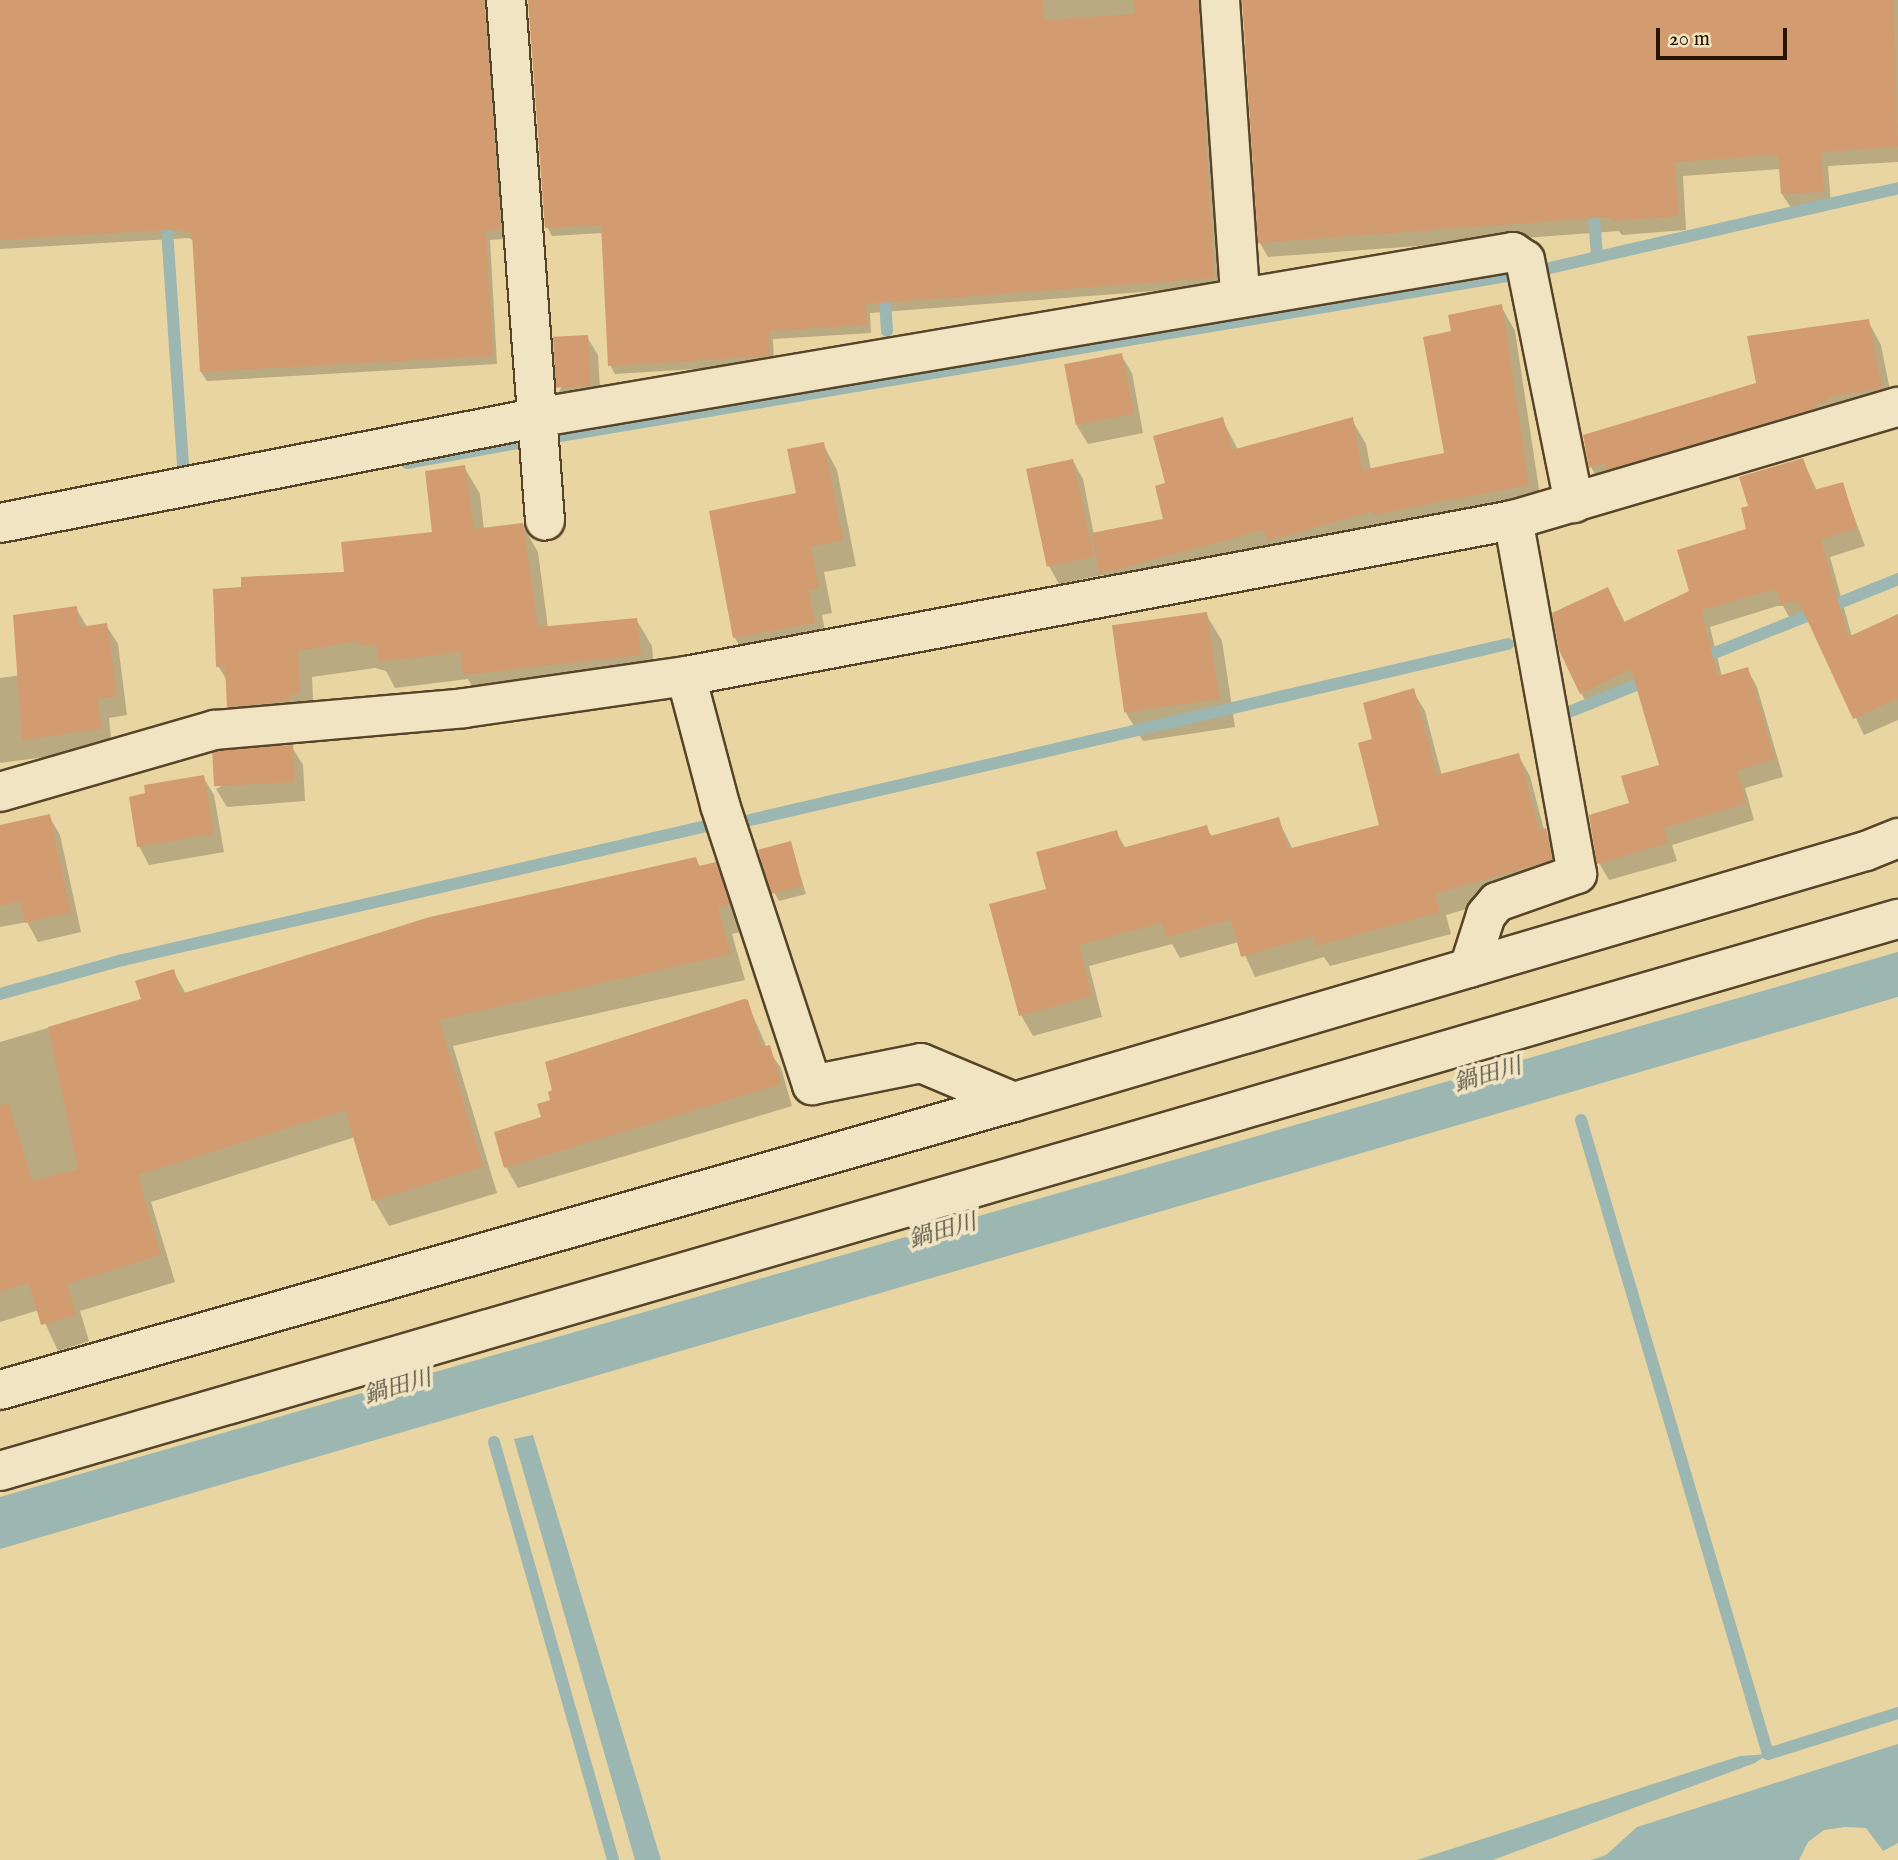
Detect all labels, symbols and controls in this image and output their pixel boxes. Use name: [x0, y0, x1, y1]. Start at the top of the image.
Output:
scale bar: [1660, 14, 1791, 58]
text: 20 m: [1669, 26, 1710, 53]
water label: 鍋田川: [1451, 1053, 1525, 1099]
water label: 鍋田川: [906, 1209, 980, 1255]
water label: 鍋田川: [361, 1365, 435, 1411]

